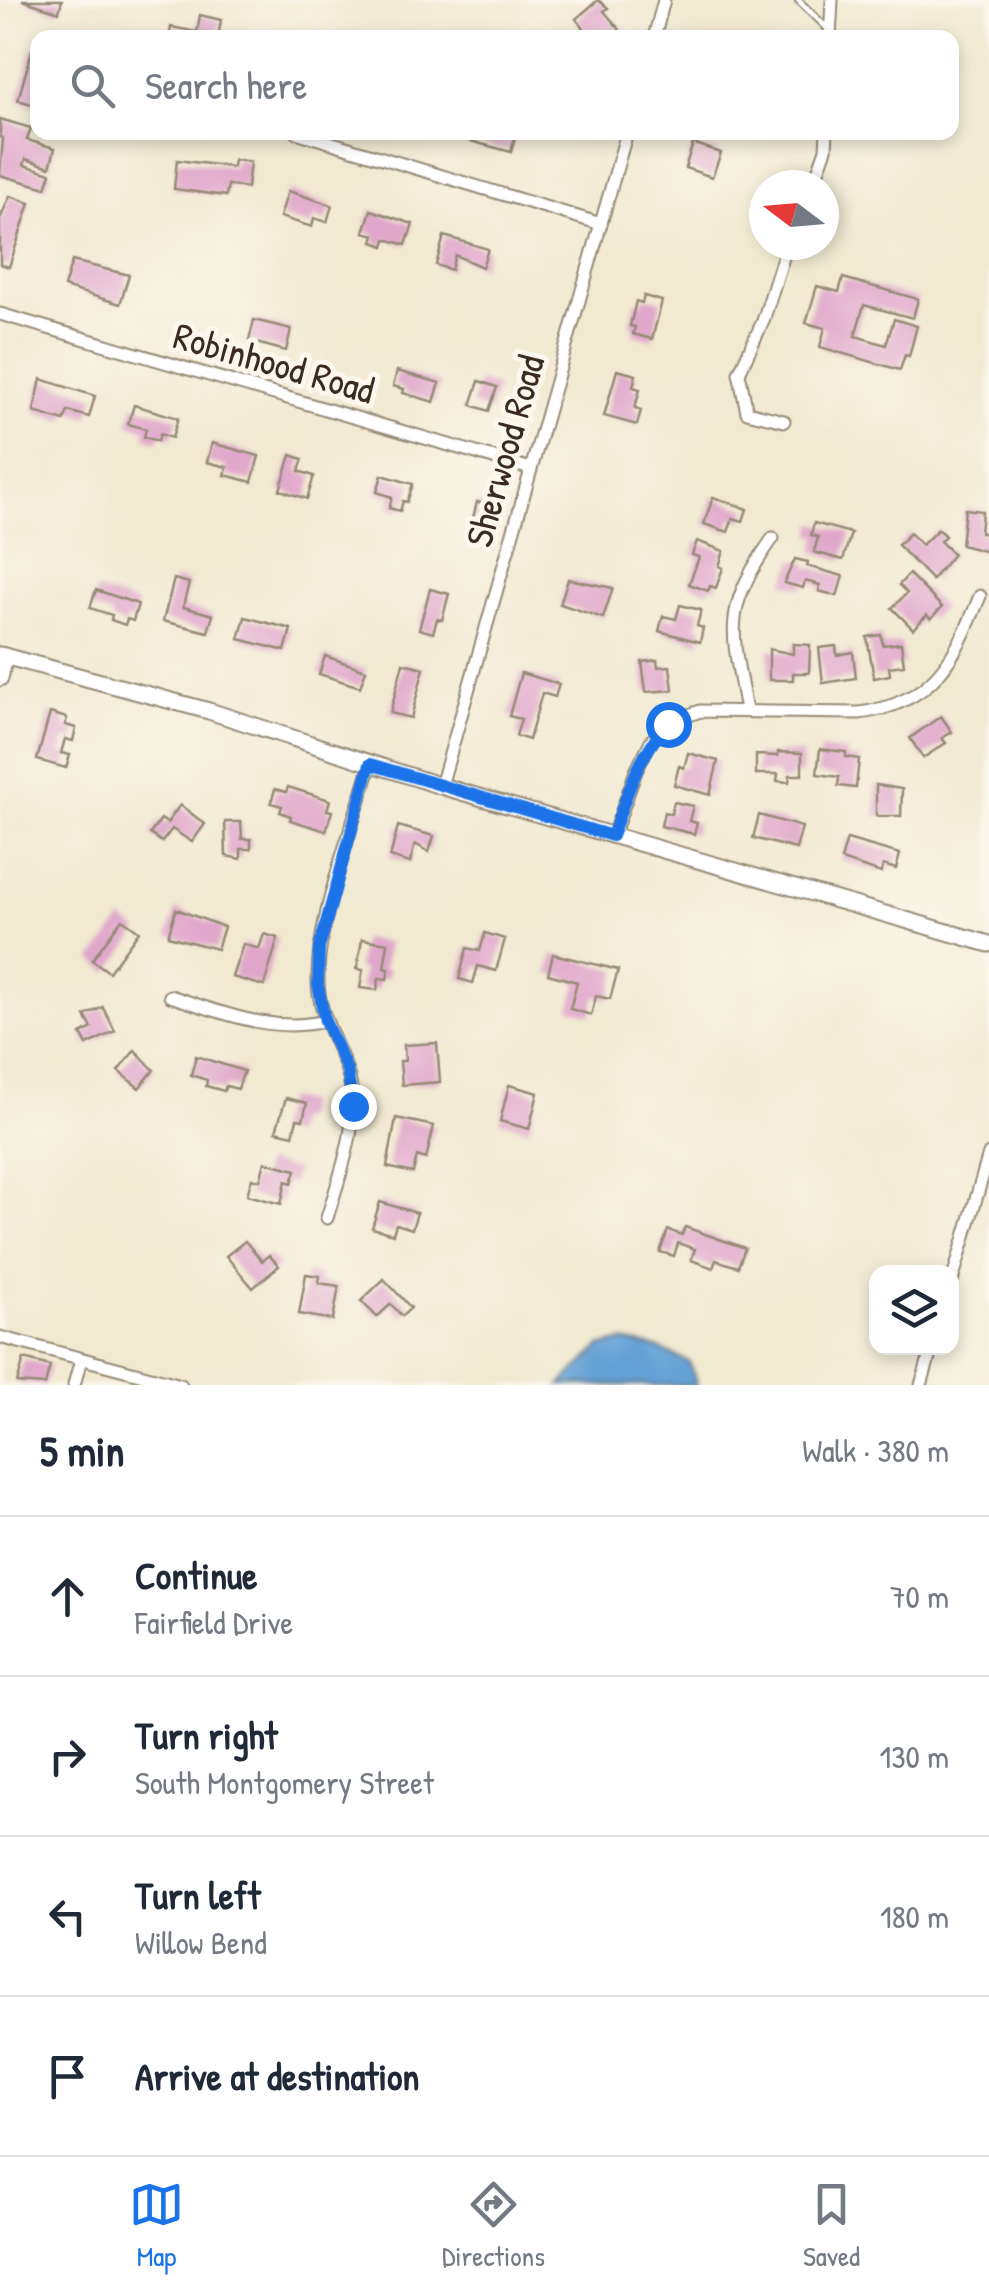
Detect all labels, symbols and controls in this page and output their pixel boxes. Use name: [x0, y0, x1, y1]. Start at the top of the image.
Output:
search box: [30, 30, 959, 140]
icon: search: [65, 58, 120, 113]
text: Search here: [145, 59, 307, 111]
north arrow: [749, 170, 839, 260]
street label: Robinhood Road: [168, 309, 381, 416]
street label: Sherwood Road: [452, 349, 556, 553]
route start: [646, 702, 692, 748]
route end: [331, 1084, 377, 1130]
map controls: [869, 1265, 959, 1355]
button: layers: [869, 1265, 959, 1355]
text: 5 min: [40, 1422, 124, 1479]
text: Walk · 380 m: [802, 1429, 949, 1472]
text: Continue: [135, 1549, 257, 1601]
icon: ahead: [40, 1569, 95, 1624]
text: 70 m: [890, 1575, 949, 1618]
text: Fairfield Drive: [135, 1601, 293, 1644]
text: Turn right: [135, 1709, 278, 1761]
icon: right: [40, 1729, 95, 1784]
text: 130 m: [880, 1735, 949, 1778]
text: South Montgomery Street: [135, 1761, 434, 1804]
text: Turn left: [135, 1869, 260, 1921]
icon: left: [40, 1889, 95, 1944]
text: 180 m: [880, 1895, 949, 1938]
text: Willow Bend: [135, 1921, 267, 1964]
icon: arrive: [40, 2049, 95, 2104]
text: Arrive at destination: [135, 2050, 419, 2102]
tab: Map: [129, 2177, 184, 2275]
tab: Directions: [442, 2177, 545, 2275]
tab: Saved: [803, 2177, 860, 2275]

